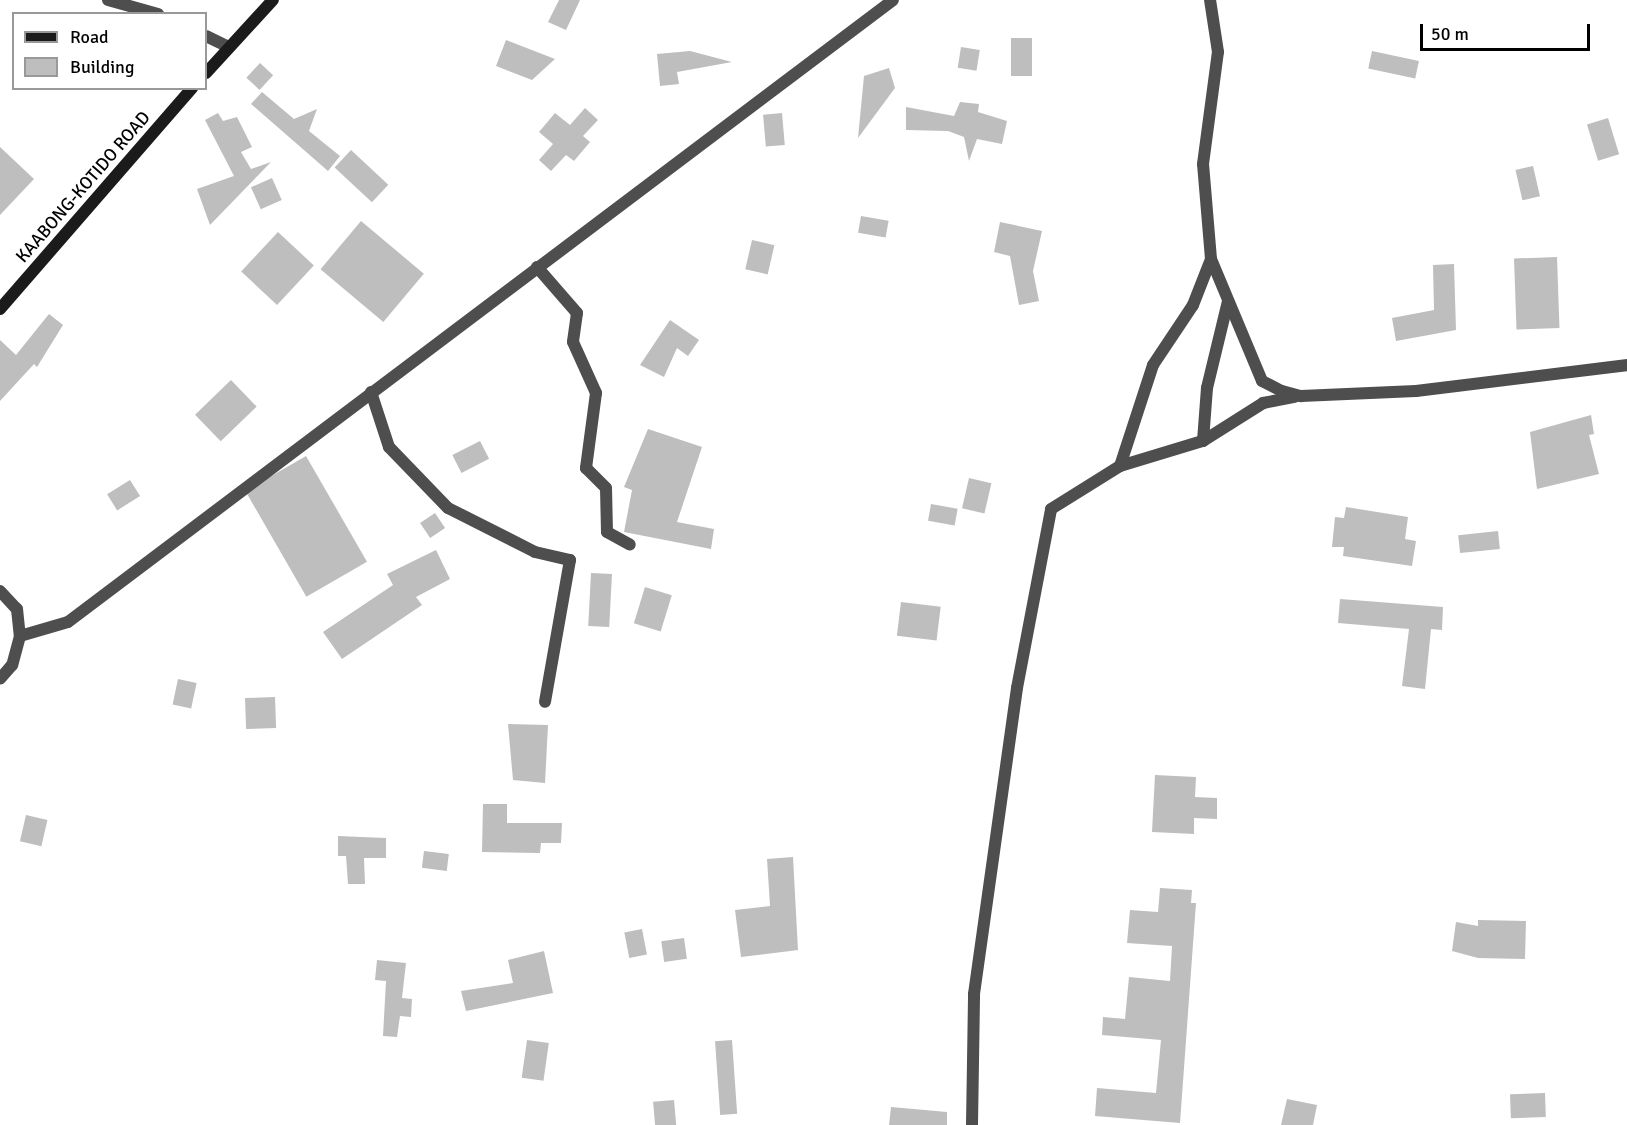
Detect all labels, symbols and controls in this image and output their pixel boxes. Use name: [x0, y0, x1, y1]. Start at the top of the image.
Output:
legend: [12, 12, 207, 90]
scale bar: [1423, 12, 1592, 50]
text: 50 m: [1431, 23, 1469, 45]
text: Road: [70, 26, 109, 48]
text: Building: [70, 56, 134, 78]
street label: KAABONG-KOTIDO ROAD: [11, 107, 155, 267]

